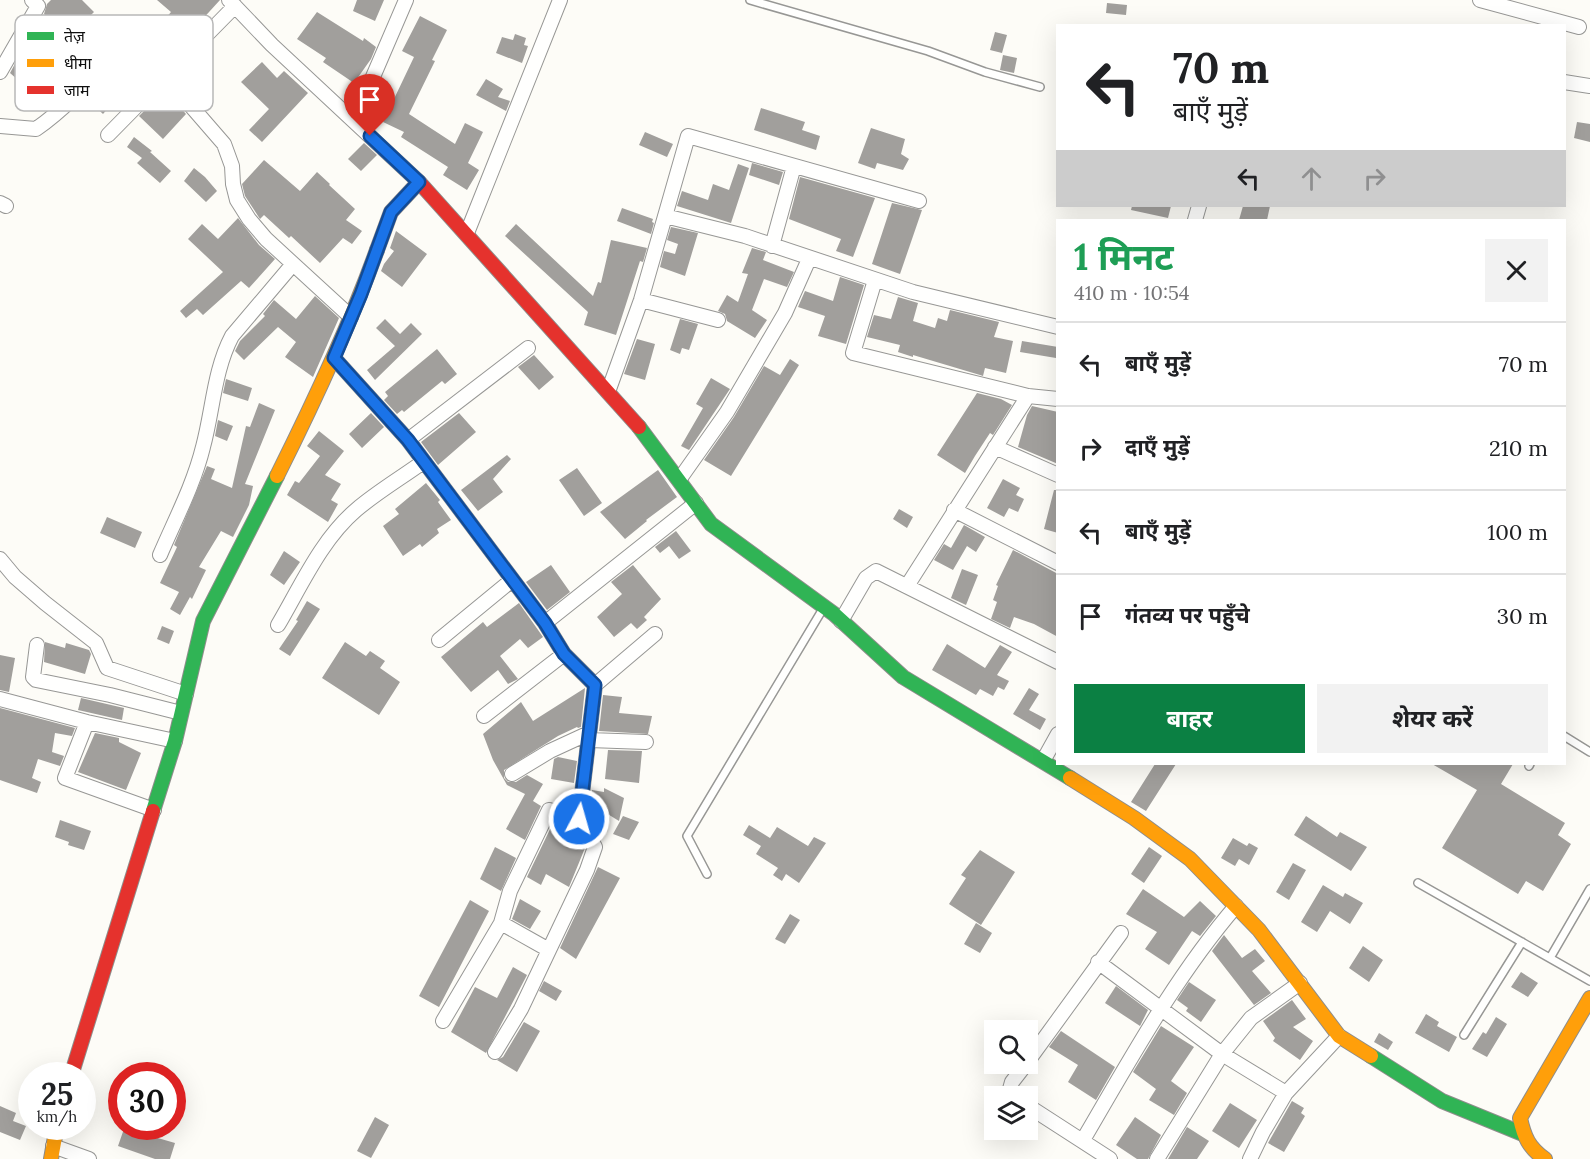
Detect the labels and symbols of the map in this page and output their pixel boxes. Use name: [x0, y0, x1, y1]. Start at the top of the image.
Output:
legend: [15, 15, 213, 111]
text: तेज़: [64, 26, 86, 46]
text: धीमा: [64, 53, 93, 73]
pin: [344, 74, 395, 136]
text: जाम: [64, 80, 90, 100]
position arrow: [547, 787, 611, 851]
speed limit sign: 30: [108, 1062, 186, 1140]

